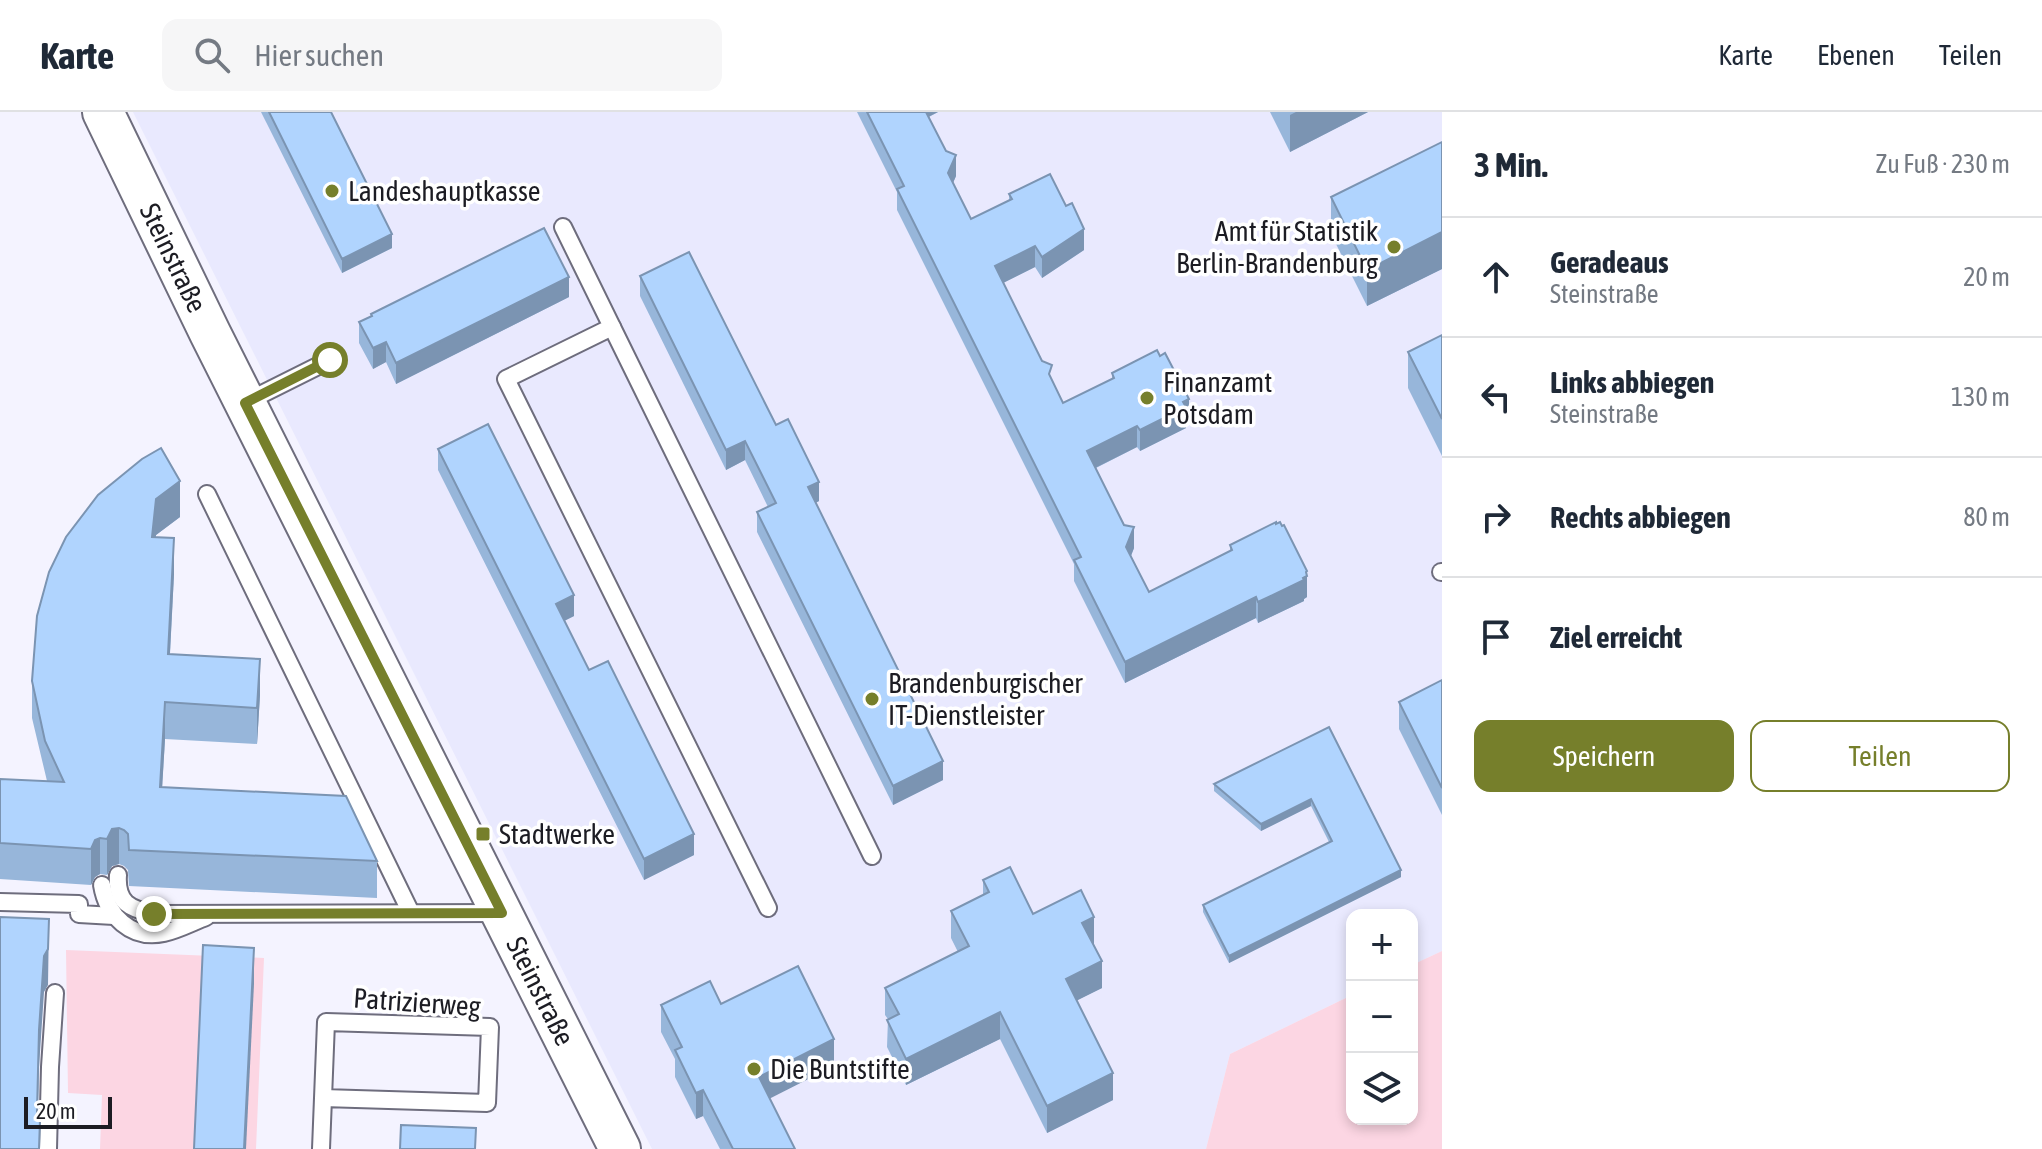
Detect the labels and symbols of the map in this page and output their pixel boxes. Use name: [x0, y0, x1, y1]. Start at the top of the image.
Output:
place label: Landeshauptkasse: [348, 175, 541, 207]
marker: Landeshauptkasse: [323, 182, 341, 200]
street label: Steinstraße: [134, 198, 213, 317]
place label: Amt für Statistik Berlin-Brandenburg: [1176, 215, 1378, 279]
marker: Amt für Statistik Berlin-Brandenburg: [1385, 238, 1403, 256]
route start: [312, 342, 348, 378]
place label: Finanzamt Potsdam: [1163, 366, 1272, 430]
marker: Finanzamt Potsdam: [1138, 389, 1156, 407]
place label: Brandenburgischer IT-Dienstleister: [888, 667, 1083, 731]
marker: Brandenburgischer IT-Dienstleister: [863, 690, 881, 708]
place label: Stadtwerke: [499, 818, 615, 850]
marker: Stadtwerke: [474, 825, 492, 843]
route end: [136, 896, 172, 932]
street label: Steinstraße: [500, 932, 581, 1050]
street label: Patrizierweg: [352, 982, 482, 1022]
place label: Die Buntstifte: [770, 1053, 910, 1085]
marker: Die Buntstifte: [745, 1060, 763, 1078]
scale bar: [24, 1093, 112, 1129]

